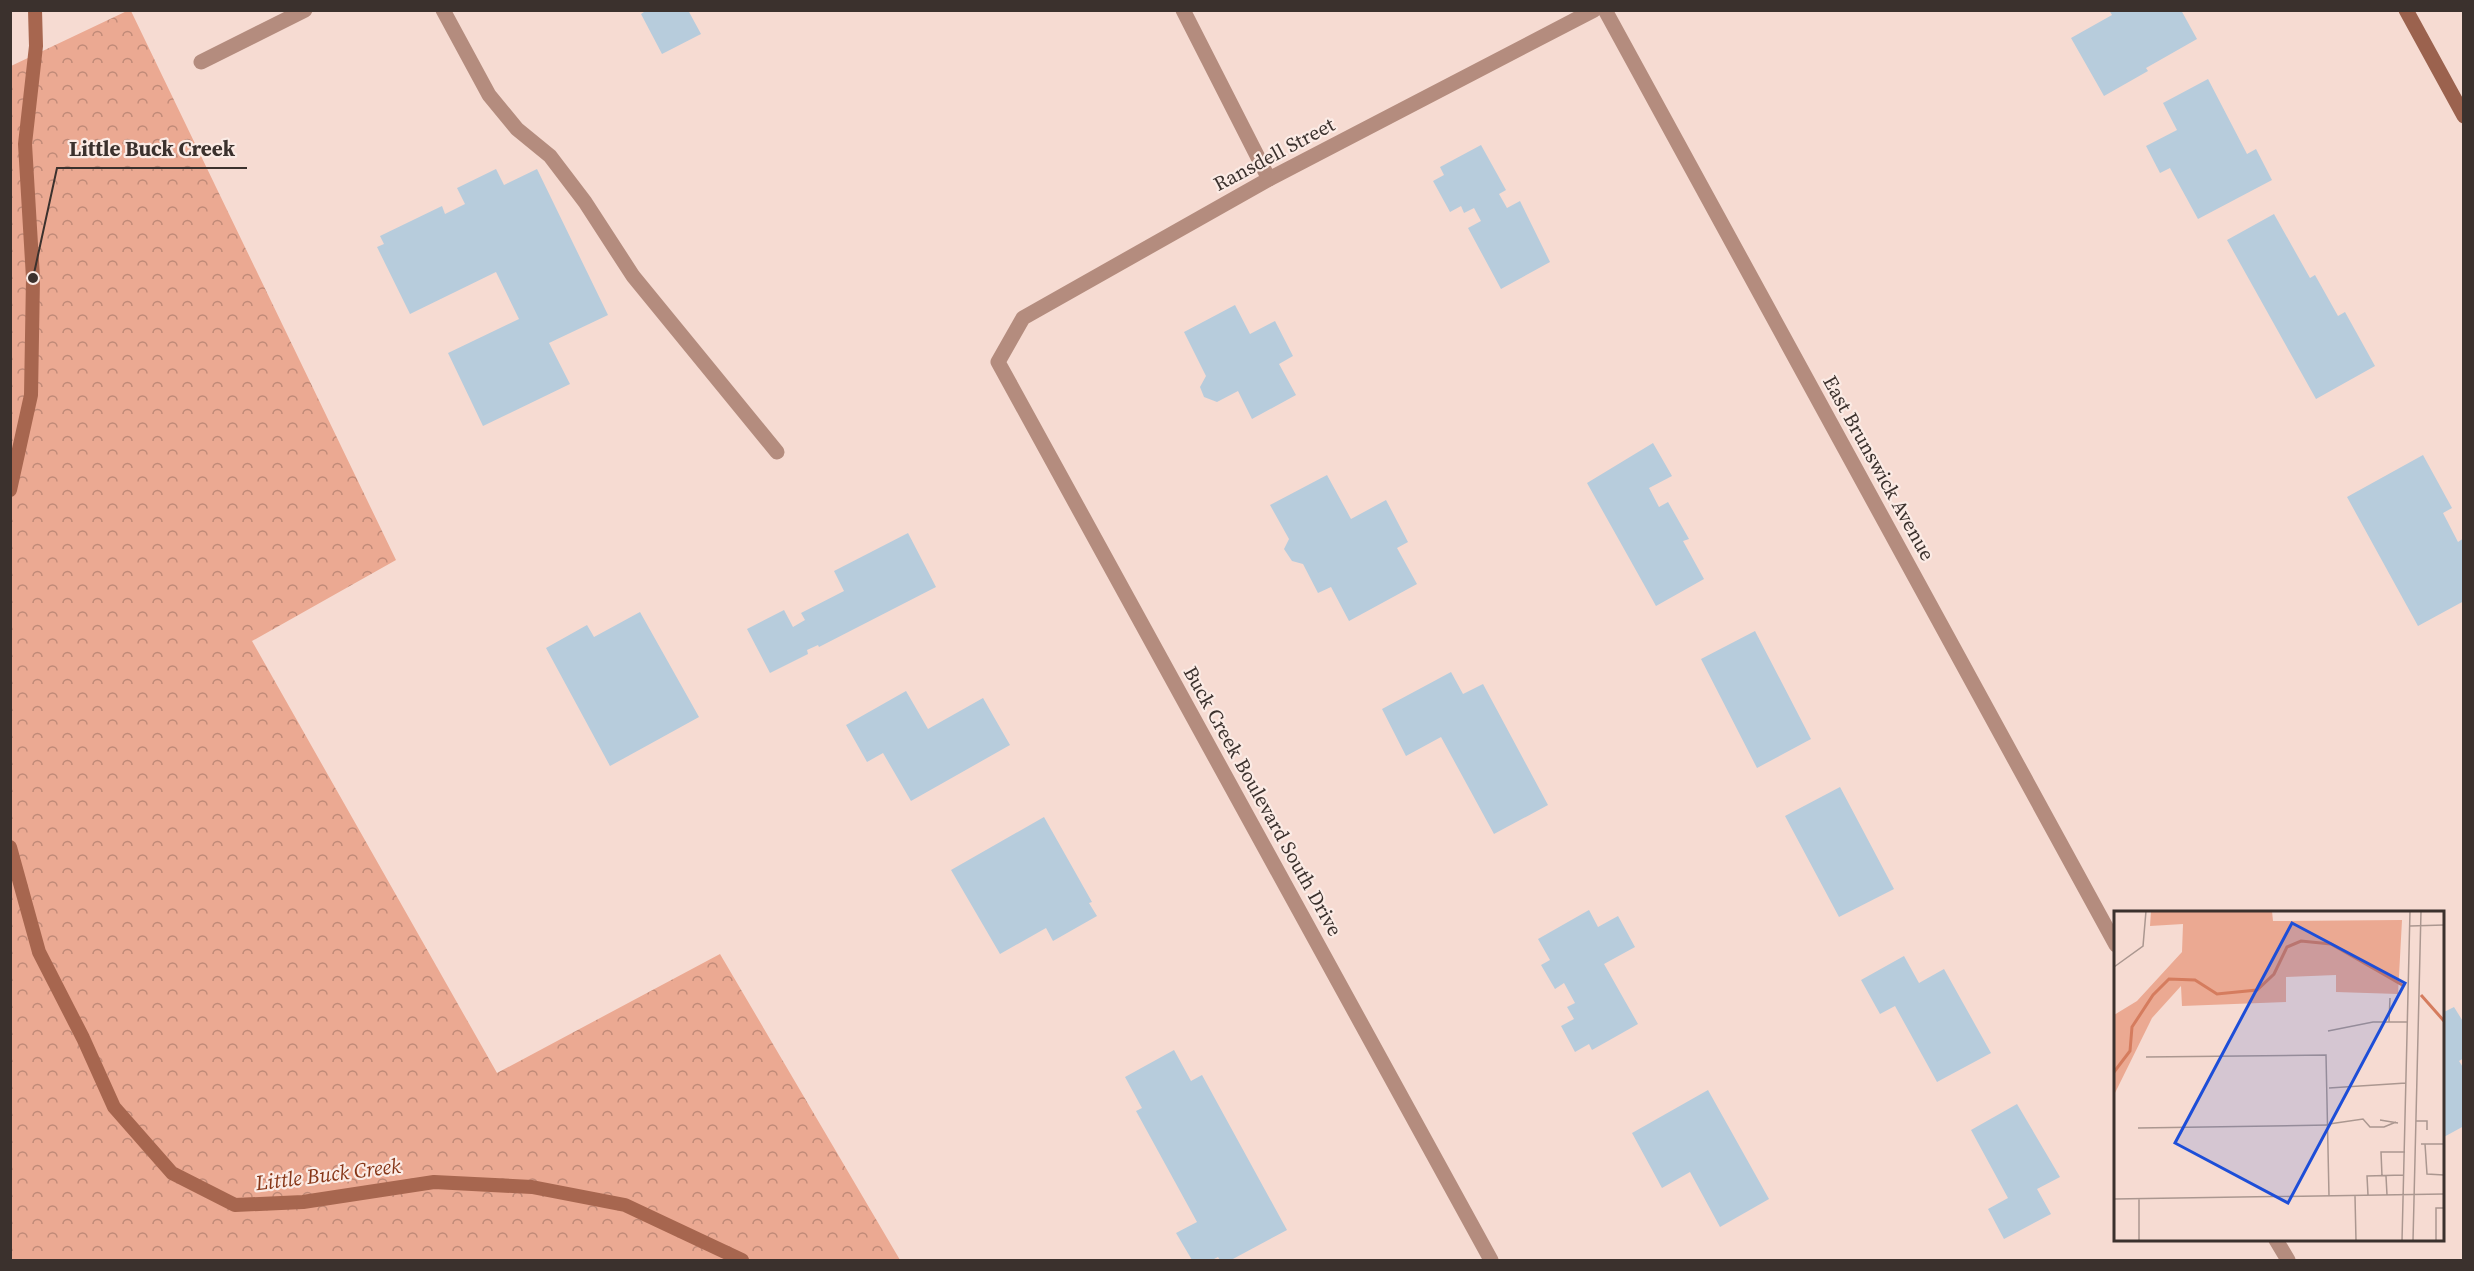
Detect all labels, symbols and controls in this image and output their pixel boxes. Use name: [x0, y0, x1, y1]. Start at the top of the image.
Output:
street label: Ransdell Street: [1208, 110, 1340, 198]
callout: Little Buck Creek: [57, 129, 247, 168]
text: Little Buck Creek: [69, 134, 235, 163]
street label: East Brunswick Avenue: [1816, 370, 1942, 566]
street label: Buck Creek Boulevard South Drive: [1177, 661, 1349, 941]
inset map: [2114, 911, 2444, 1241]
water label: Little Buck Creek: [253, 1151, 402, 1197]

